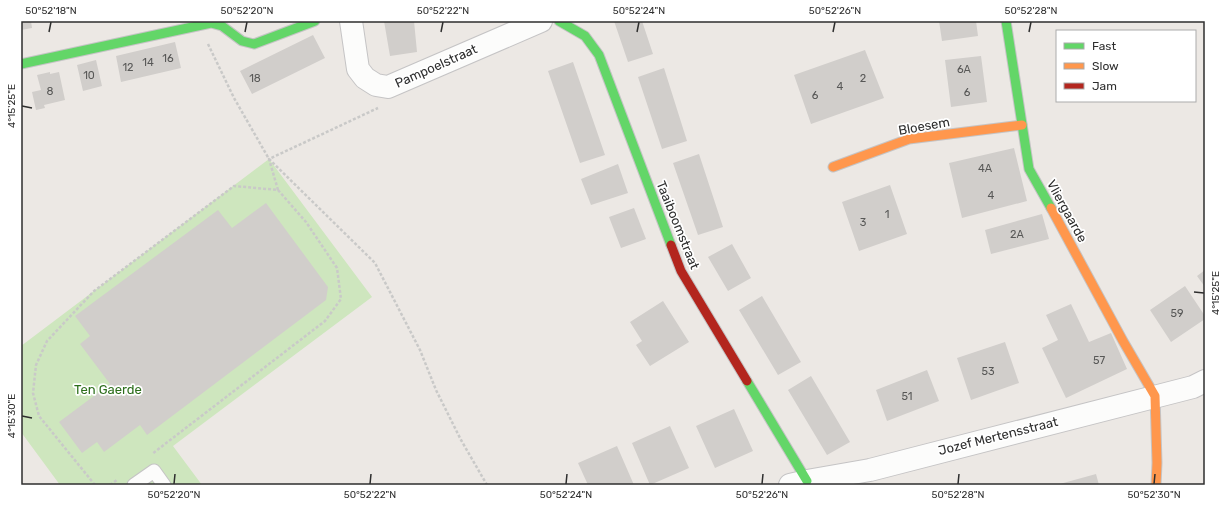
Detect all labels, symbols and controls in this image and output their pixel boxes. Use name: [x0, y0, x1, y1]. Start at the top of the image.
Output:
text: 50°52'18"N: [25, 5, 77, 17]
text: 50°52'20"N: [220, 5, 274, 17]
text: 50°52'22"N: [417, 5, 469, 17]
text: 50°52'24"N: [613, 5, 665, 17]
text: 50°52'26"N: [809, 5, 861, 17]
text: 50°52'28"N: [1004, 5, 1058, 17]
legend: [1056, 30, 1196, 102]
text: Fast: [1092, 39, 1116, 53]
street label: Pampoelstraat: [393, 41, 479, 91]
house number: 16: [162, 52, 174, 65]
house number: 14: [142, 56, 154, 69]
text: Slow: [1092, 59, 1119, 73]
house number: 12: [122, 61, 134, 74]
house number: 6A: [957, 63, 972, 76]
house number: 10: [83, 69, 95, 82]
house number: 18: [249, 72, 261, 85]
house number: 2: [860, 72, 866, 85]
text: Jam: [1092, 79, 1117, 93]
house number: 4: [837, 80, 844, 93]
text: 4°15'25"E: [6, 84, 18, 128]
house number: 8: [47, 85, 54, 98]
house number: 6: [964, 86, 971, 99]
house number: 6: [812, 89, 819, 102]
street label: Bloesem: [897, 114, 951, 138]
house number: 4A: [978, 162, 993, 175]
street label: Vliergaarde: [1043, 177, 1090, 245]
street label: Taaiboomstraat: [653, 179, 703, 271]
house number: 4: [988, 189, 995, 202]
house number: 1: [885, 208, 889, 221]
house number: 3: [860, 216, 867, 229]
house number: 2A: [1010, 228, 1025, 241]
text: 4°15'25"E: [1210, 271, 1222, 315]
house number: 59: [1170, 307, 1184, 320]
house number: 57: [1093, 354, 1105, 367]
house number: 53: [981, 365, 995, 378]
park label: Ten Gaerde: [74, 382, 142, 397]
house number: 51: [901, 390, 913, 403]
text: 4°15'30"E: [6, 394, 18, 438]
street label: Jozef Mertensstraat: [937, 414, 1059, 458]
text: 50°52'20"N: [147, 489, 201, 501]
text: 50°52'22"N: [344, 489, 396, 501]
text: 50°52'24"N: [540, 489, 592, 501]
text: 50°52'26"N: [736, 489, 788, 501]
text: 50°52'28"N: [931, 489, 985, 501]
text: 50°52'30"N: [1127, 489, 1181, 501]

